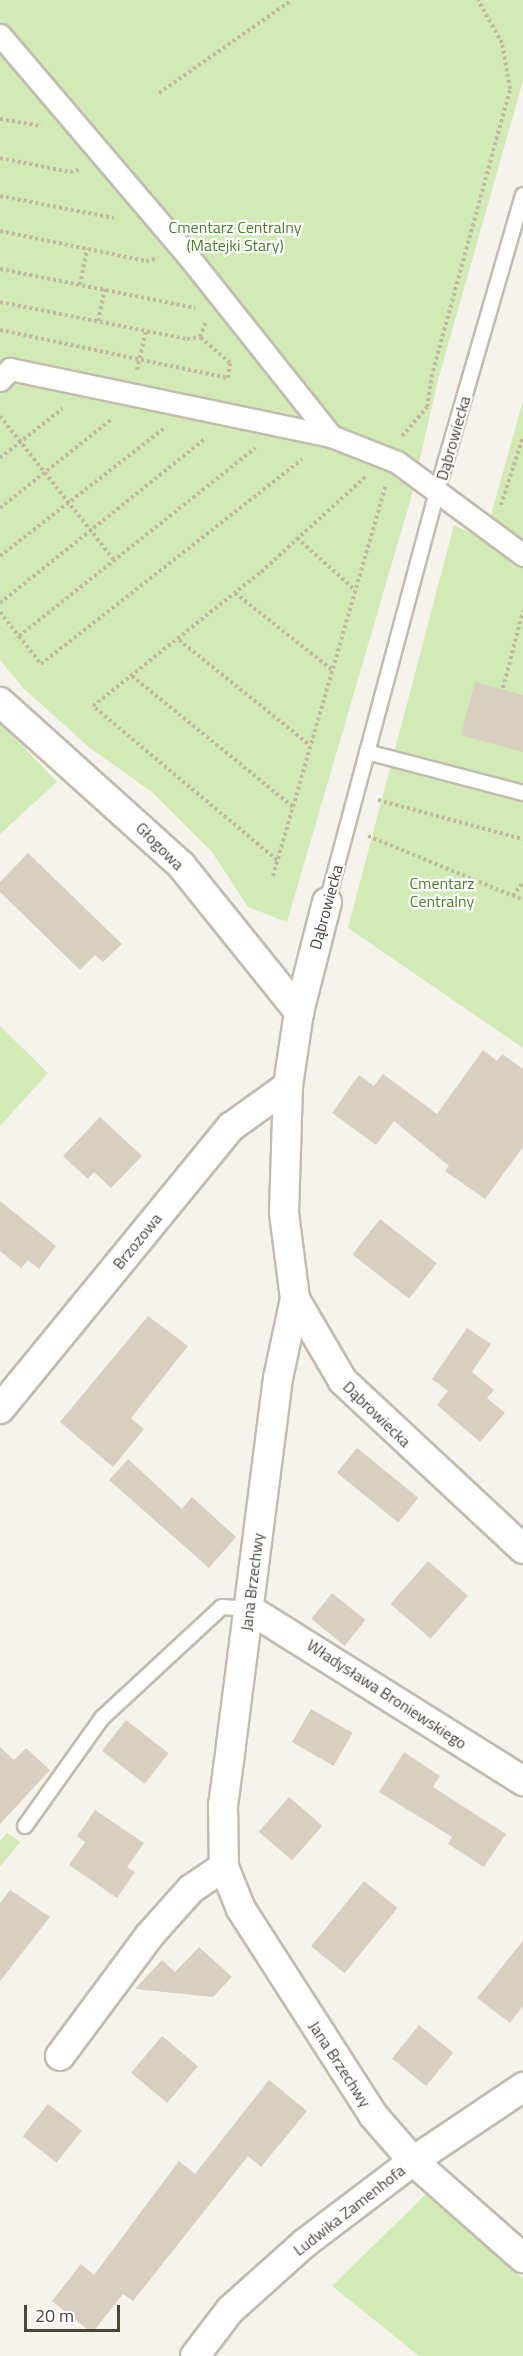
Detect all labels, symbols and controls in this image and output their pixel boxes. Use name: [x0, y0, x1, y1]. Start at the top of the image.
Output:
park label: Cmentarz Centralny (Matejki Stary): [169, 217, 301, 255]
street label: Dąbrowiecka: [432, 394, 474, 482]
street label: Głogowa: [132, 818, 188, 874]
street label: Dąbrowiecka: [305, 863, 347, 951]
park label: Cmentarz Centralny: [409, 873, 475, 911]
street label: Brzozowa: [109, 1209, 165, 1273]
street label: Dąbrowiecka: [339, 1377, 415, 1451]
street label: Jana Brzechwy: [236, 1532, 268, 1632]
street label: Władysława Broniewskiego: [304, 1635, 470, 1753]
street label: Jana Brzechwy: [305, 2017, 375, 2111]
street label: Ludwika Zamenhofa: [289, 2160, 409, 2260]
scale bar: [27, 2293, 123, 2331]
text: 20 m: [35, 2302, 74, 2329]

